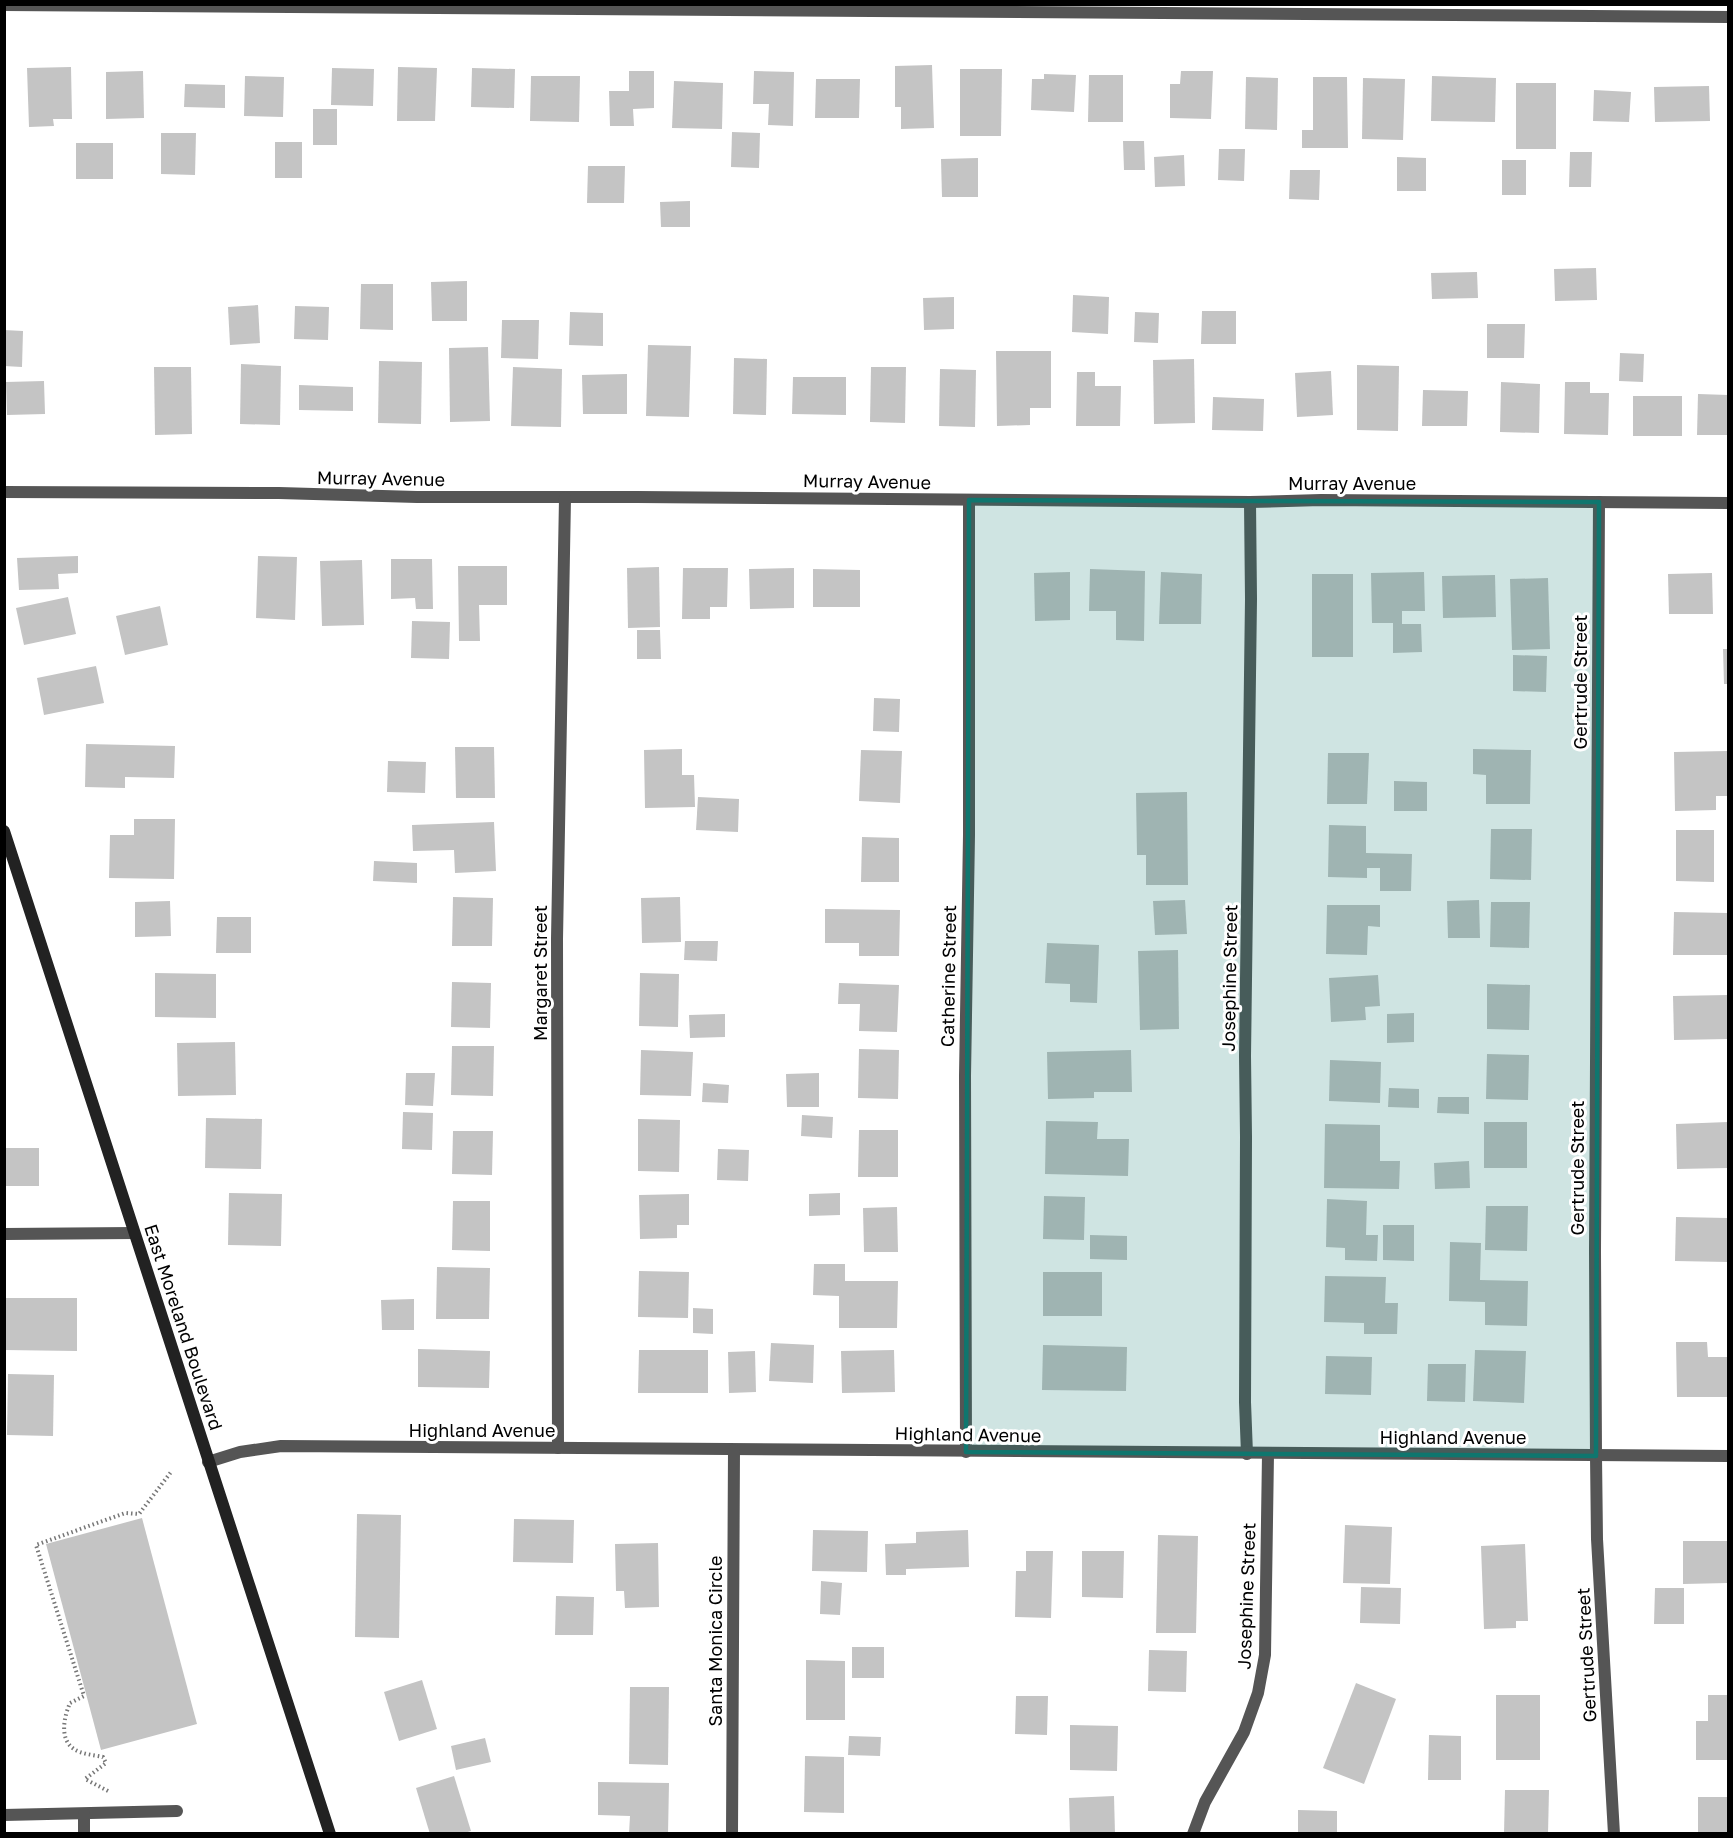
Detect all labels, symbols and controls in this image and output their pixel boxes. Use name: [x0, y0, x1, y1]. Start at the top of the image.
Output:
street label: Murray Avenue: [317, 466, 445, 490]
street label: Murray Avenue: [803, 469, 931, 493]
street label: Murray Avenue: [1288, 472, 1416, 494]
street label: Gertrude Street: [1569, 615, 1591, 749]
street label: Josephine Street: [1217, 904, 1241, 1052]
street label: Margaret Street: [529, 905, 551, 1041]
street label: Catherine Street: [936, 905, 960, 1047]
street label: Gertrude Street: [1566, 1101, 1588, 1235]
street label: East Moreland Boulevard: [140, 1221, 228, 1433]
street label: Highland Avenue: [409, 1419, 555, 1441]
street label: Highland Avenue: [894, 1422, 1042, 1446]
street label: Highland Avenue: [1380, 1426, 1526, 1448]
street label: Josephine Street: [1232, 1522, 1260, 1670]
street label: Santa Monica Circle: [704, 1556, 726, 1726]
street label: Gertrude Street: [1571, 1587, 1601, 1723]

